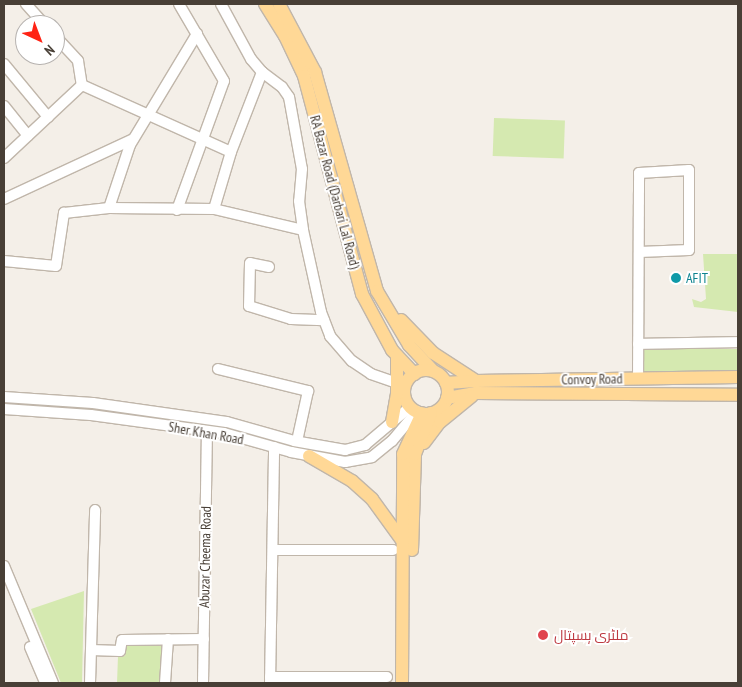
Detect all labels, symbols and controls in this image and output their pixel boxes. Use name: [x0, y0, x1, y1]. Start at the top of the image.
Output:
north arrow: [15, 15, 65, 65]
text: N: [41, 41, 58, 59]
street label: RA Bazar Road (Darbari Lal Road): [306, 113, 364, 271]
place label: AFIT: [686, 270, 708, 286]
marker: AFIT: [670, 272, 682, 284]
street label: Convoy Road: [561, 370, 623, 388]
street label: Sher Khan Road: [167, 418, 245, 448]
street label: Abuzar Cheema Road: [196, 506, 214, 608]
place label: ملٹری ہسپتال: [554, 627, 629, 643]
marker: ملٹری ہسپتال: [536, 628, 550, 642]

